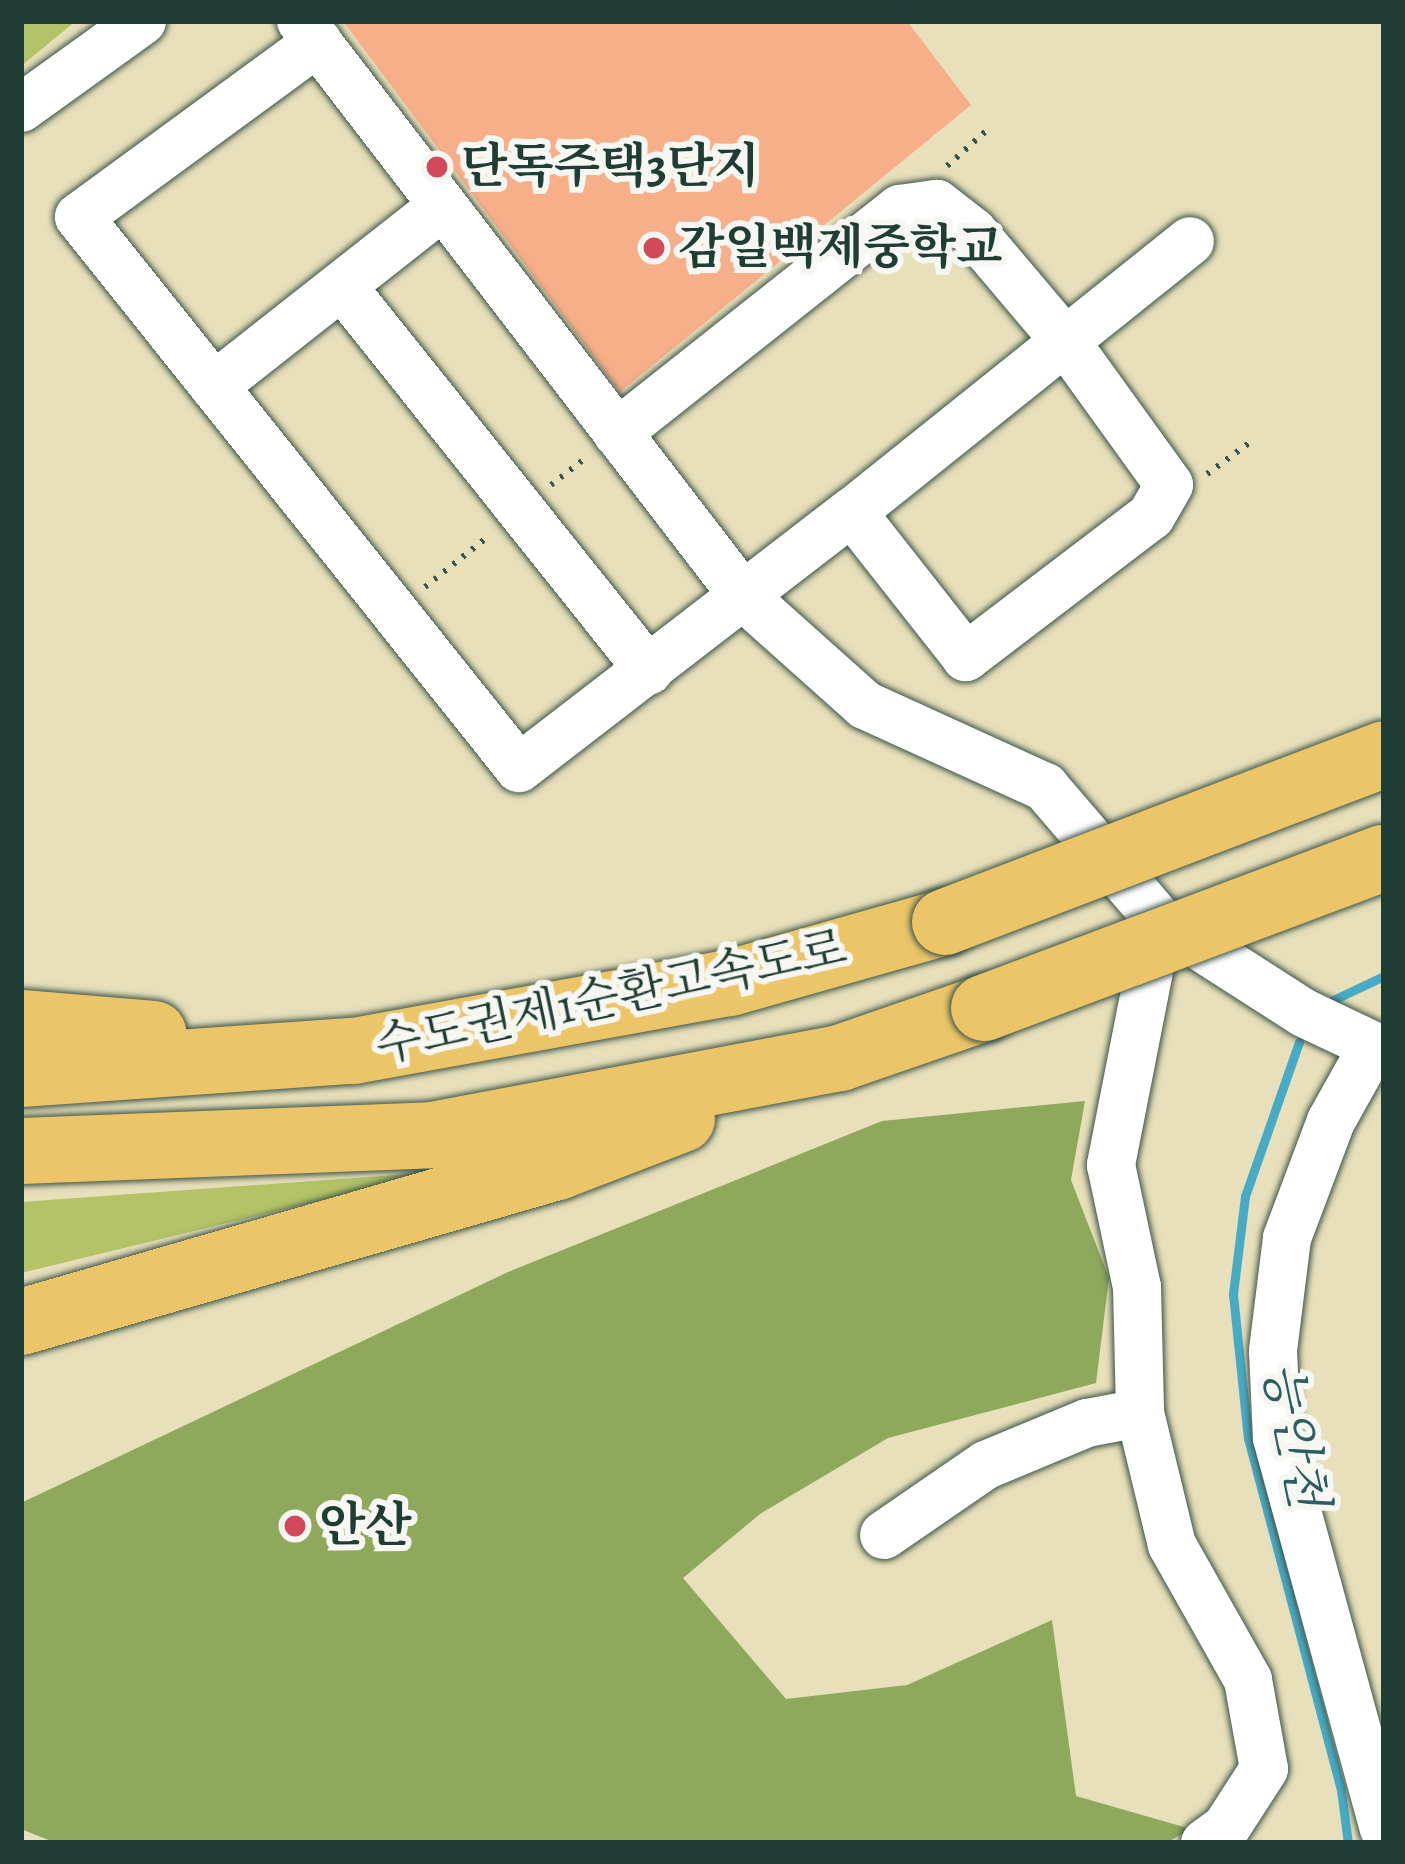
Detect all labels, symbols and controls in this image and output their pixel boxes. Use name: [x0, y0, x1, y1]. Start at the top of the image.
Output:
place label: 단독주택3단지: [461, 138, 760, 196]
marker: 단독주택3단지: [424, 154, 450, 180]
place label: 감일백제중학교: [678, 219, 1003, 277]
marker: 감일백제중학교: [641, 235, 667, 261]
street label: 수도권제1순환고속도로: [370, 919, 852, 1075]
water label: 능안천: [1251, 1357, 1339, 1513]
place label: 안산: [319, 1497, 412, 1555]
marker: 안산: [282, 1513, 308, 1539]

